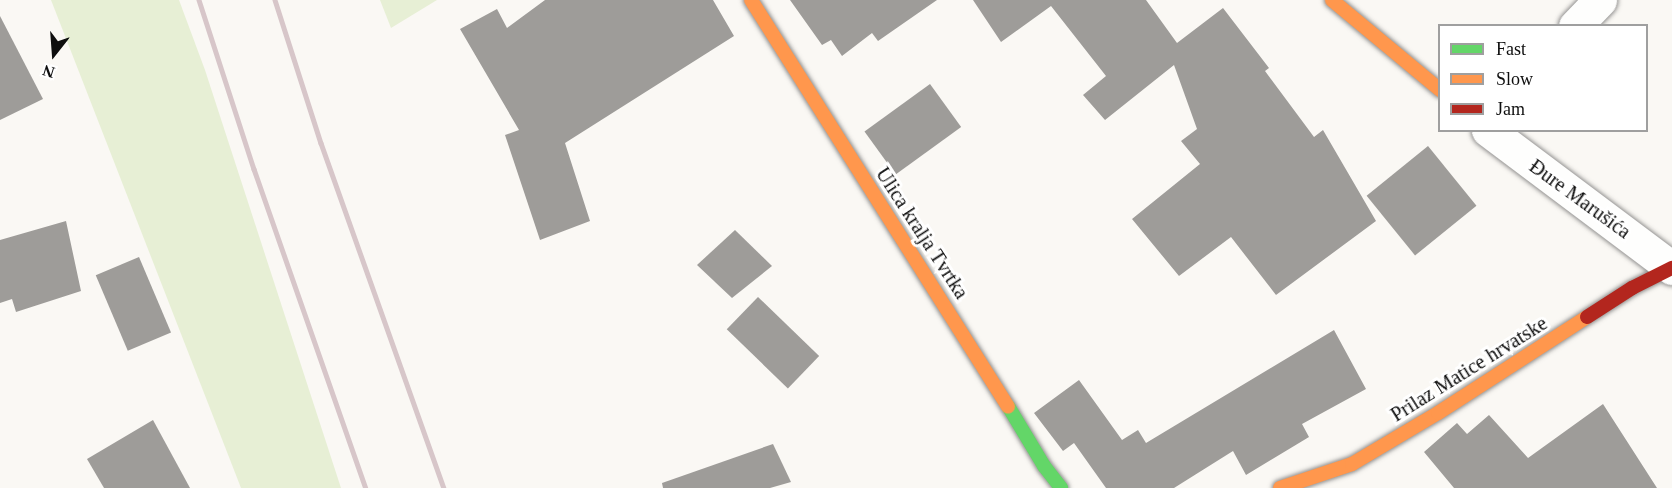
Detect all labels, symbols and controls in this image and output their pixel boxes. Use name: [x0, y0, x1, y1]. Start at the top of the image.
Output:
north arrow: [24, 24, 84, 84]
legend: [1438, 24, 1648, 132]
text: Fast: [1496, 39, 1526, 59]
text: N: [41, 62, 57, 82]
text: Slow: [1496, 69, 1533, 89]
text: Jam: [1496, 99, 1525, 119]
street label: Đure Marušića: [1525, 154, 1635, 244]
street label: Ulica kralja Tvrtka: [871, 163, 973, 303]
street label: Prilaz Matice hrvatske: [1386, 311, 1552, 427]

